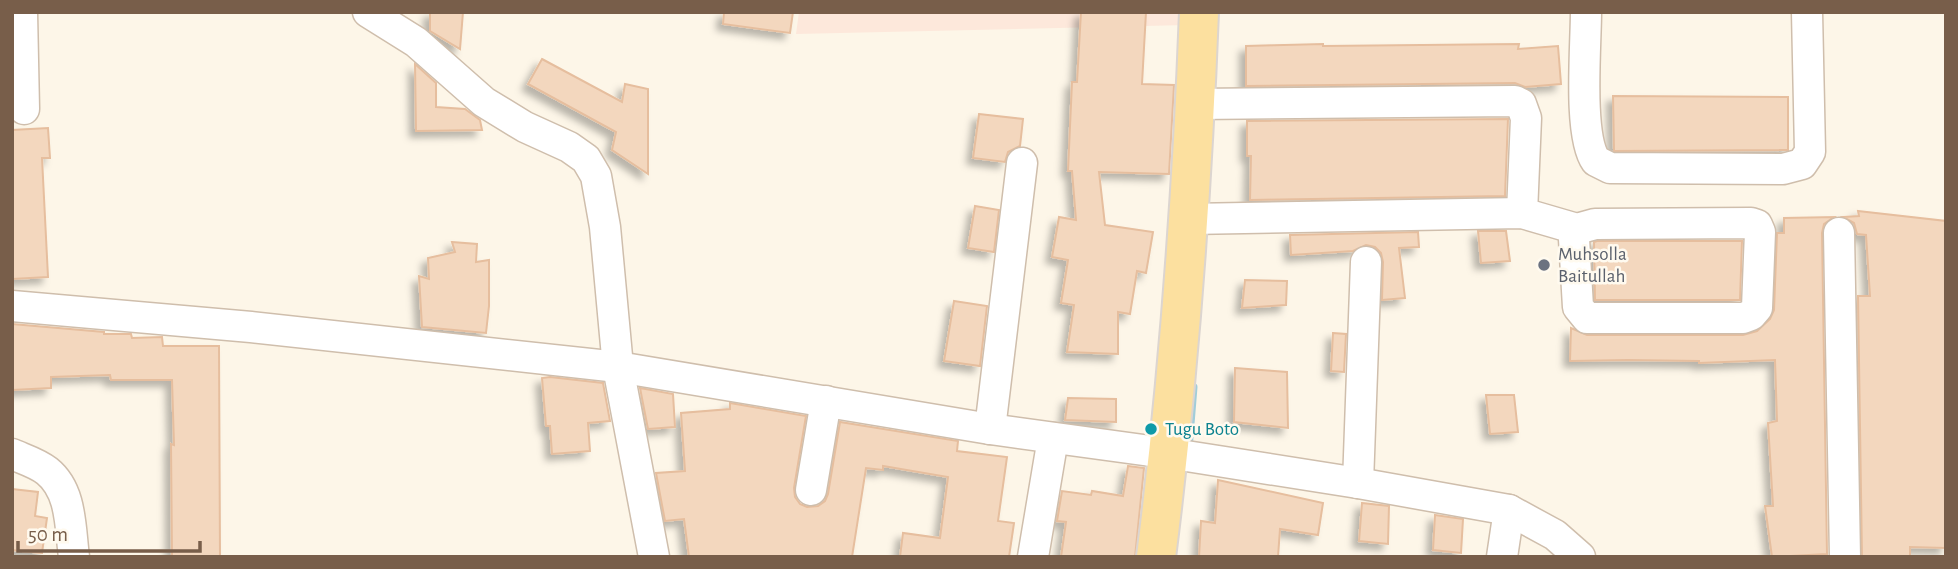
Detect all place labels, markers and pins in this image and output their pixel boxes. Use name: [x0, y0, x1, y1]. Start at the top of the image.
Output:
place label: Muhsolla Baitullah: [1558, 245, 1627, 286]
marker: Muhsolla Baitullah: [1536, 257, 1552, 273]
place label: Tugu Boto: [1165, 420, 1239, 439]
marker: Tugu Boto: [1143, 421, 1159, 437]

